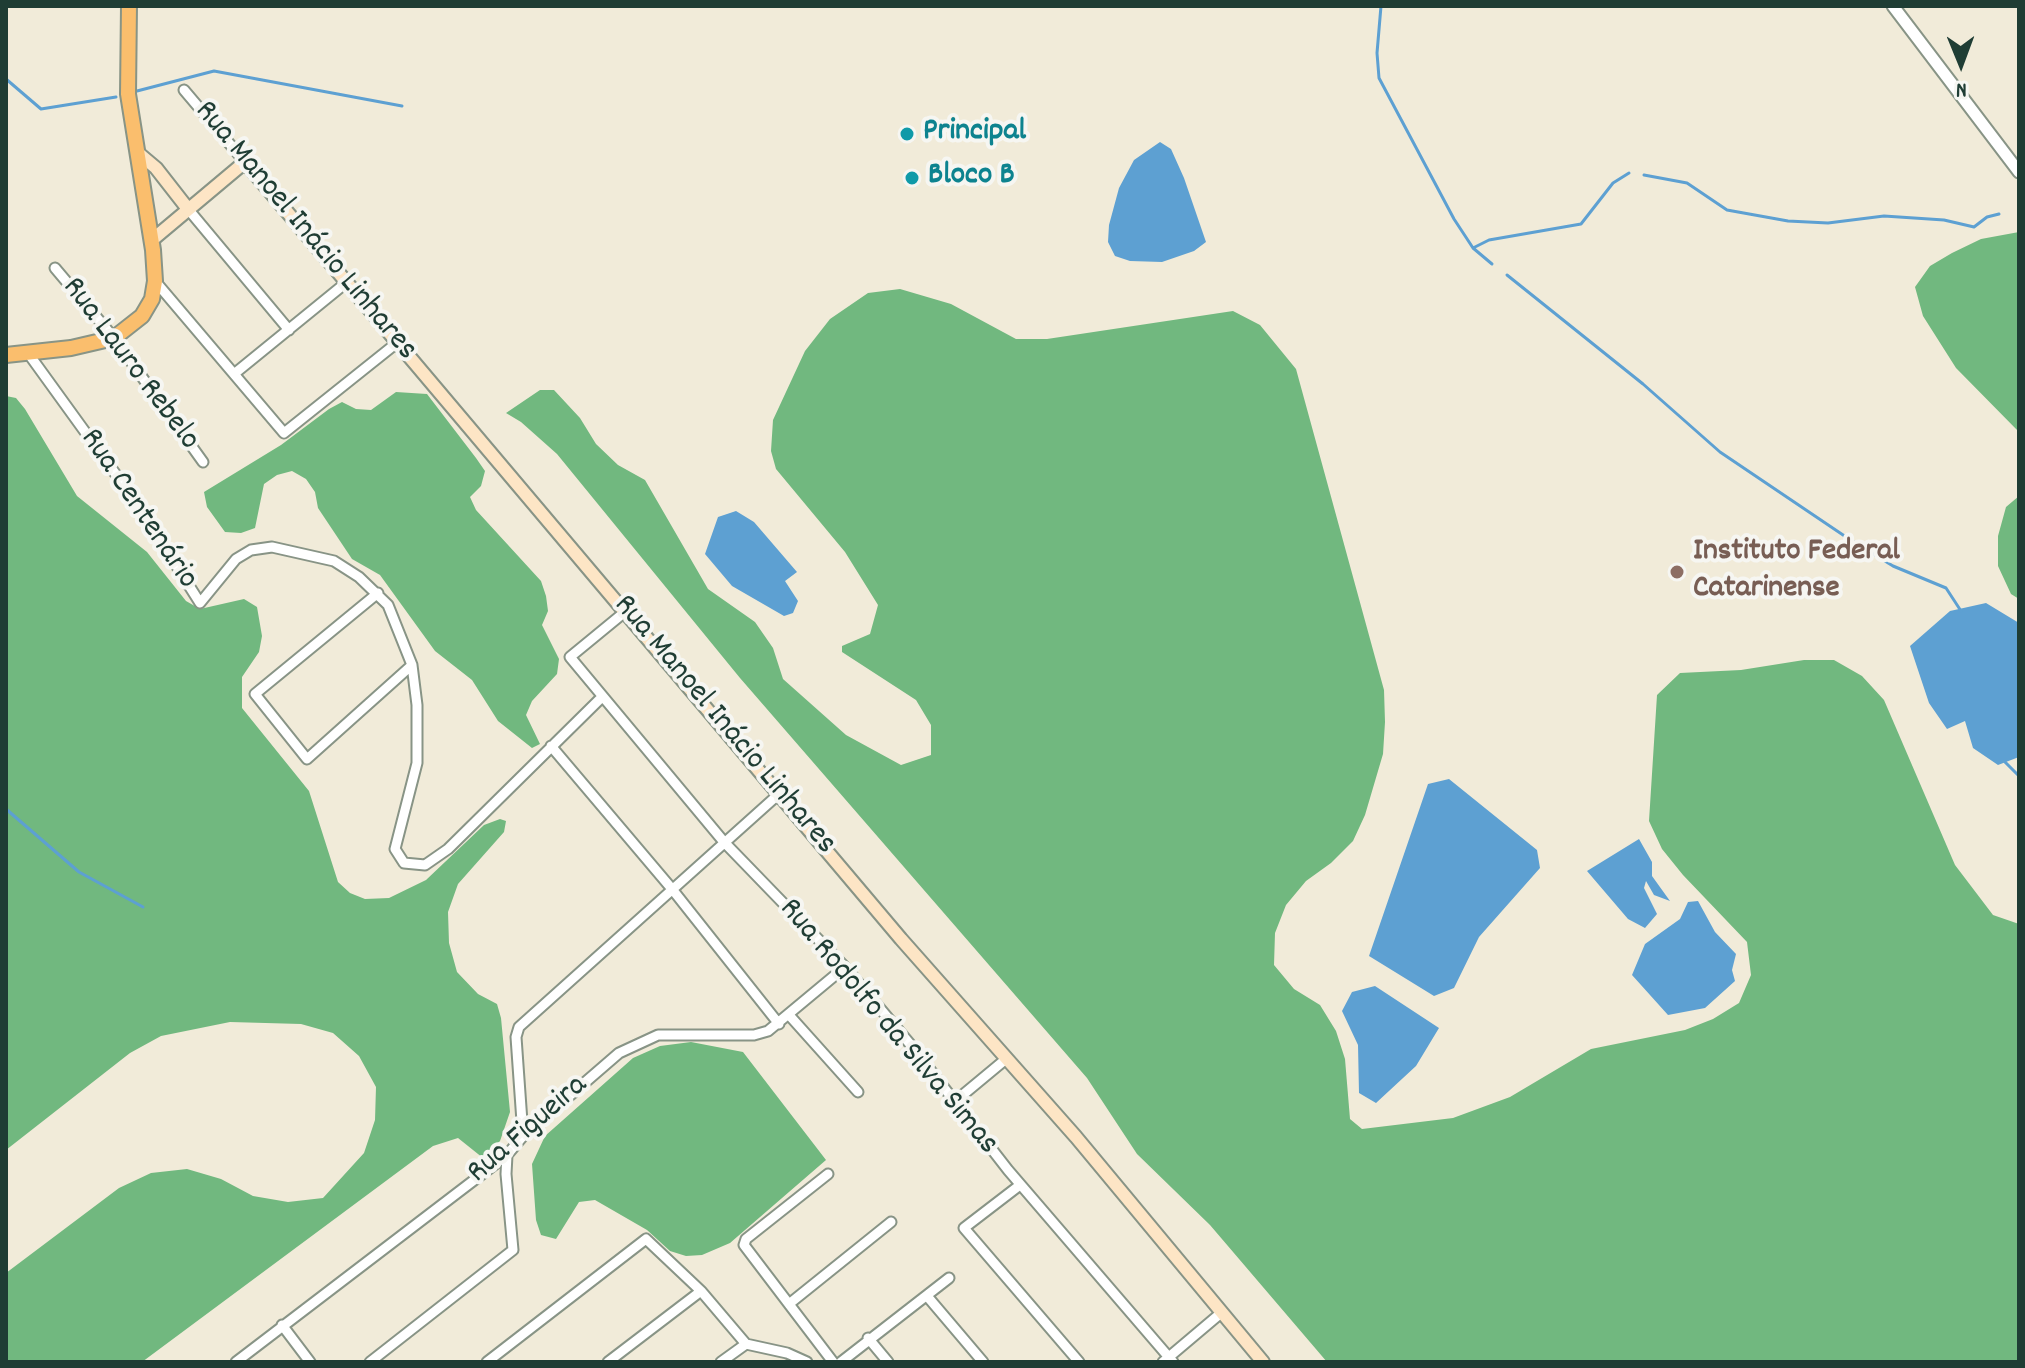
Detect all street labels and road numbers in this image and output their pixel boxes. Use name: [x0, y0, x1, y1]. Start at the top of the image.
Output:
street label: Rua Manoel Inácio Linhares: [184, 94, 424, 370]
street label: Rua Lauro Rebelo: [52, 271, 206, 459]
street label: Rua Centenário: [69, 423, 205, 597]
street label: Rua Manoel Inácio Linhares: [603, 588, 843, 864]
street label: Rua Rodolfo da Silva Simas: [769, 892, 1005, 1164]
street label: Rua Figueira: [461, 1068, 597, 1194]

